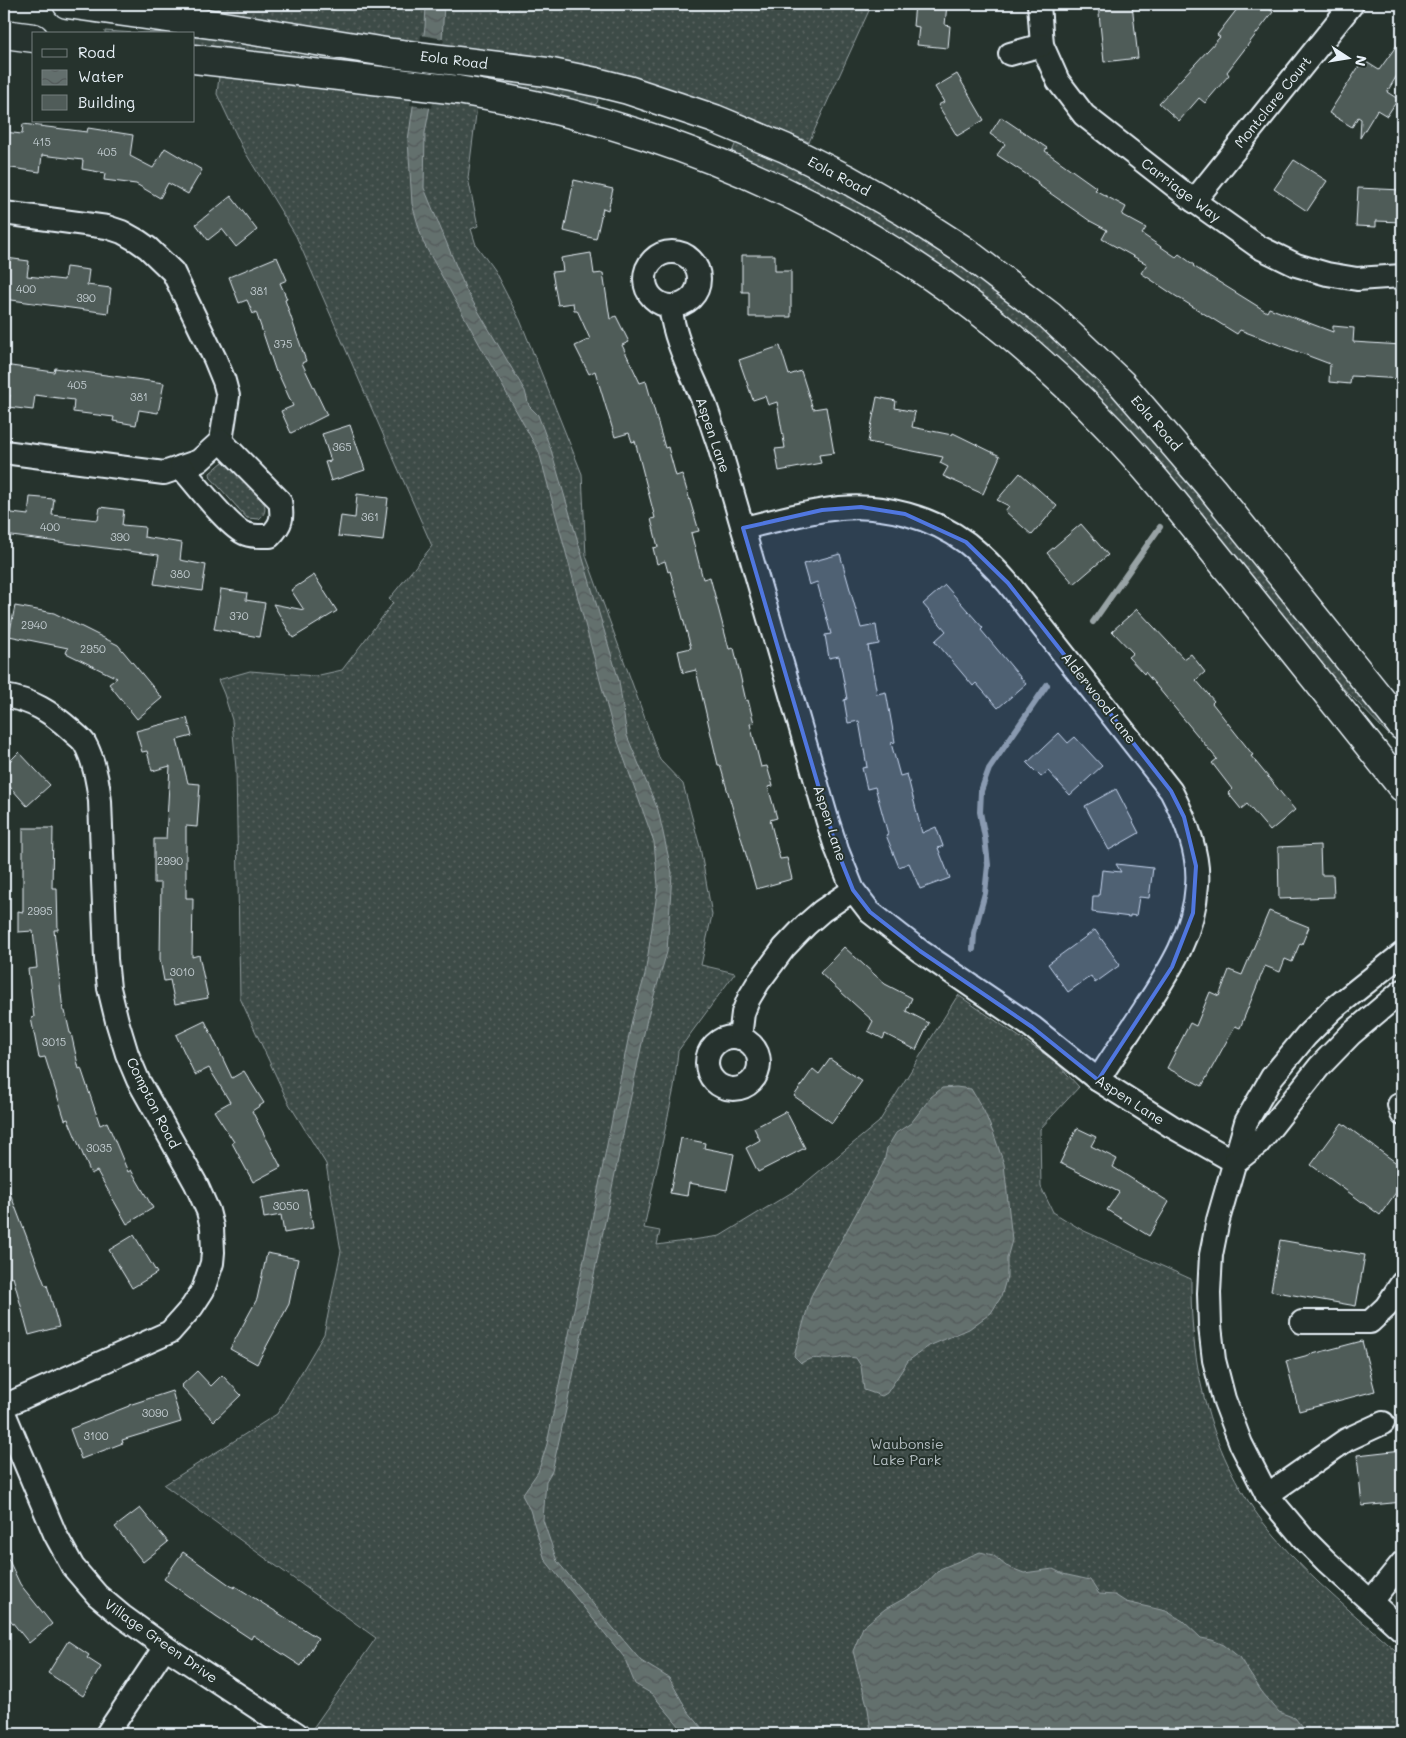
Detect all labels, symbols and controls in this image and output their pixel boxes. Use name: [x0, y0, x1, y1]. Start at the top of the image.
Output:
legend: [32, 32, 195, 122]
north arrow: [1324, 32, 1374, 82]
text: Road: [78, 42, 115, 62]
street label: Eola Road: [419, 46, 489, 73]
street label: Montclare Court: [1230, 52, 1316, 152]
text: N: [1351, 54, 1372, 68]
text: Water: [78, 66, 124, 86]
text: Building: [78, 92, 135, 112]
house number: 415: [33, 134, 51, 149]
house number: 405: [97, 144, 117, 159]
street label: Eola Road: [805, 151, 874, 200]
street label: Carriage Way: [1137, 153, 1225, 226]
house number: 400: [16, 281, 36, 296]
house number: 381: [250, 283, 268, 298]
house number: 390: [76, 290, 96, 305]
house number: 375: [274, 336, 292, 351]
house number: 405: [67, 377, 87, 392]
house number: 381: [130, 389, 148, 404]
street label: Eola Road: [1127, 391, 1186, 455]
street label: Aspen Lane: [692, 395, 735, 475]
house number: 365: [332, 439, 352, 454]
house number: 361: [361, 509, 379, 524]
house number: 400: [40, 519, 60, 534]
house number: 390: [110, 529, 130, 544]
house number: 380: [170, 566, 190, 581]
house number: 370: [229, 608, 249, 623]
house number: 2940: [21, 617, 47, 632]
house number: 2950: [80, 641, 106, 656]
street label: Alderwood Lane: [1058, 648, 1141, 747]
street label: Aspen Lane: [809, 783, 852, 863]
house number: 2990: [157, 853, 183, 868]
house number: 2995: [27, 903, 53, 918]
house number: 3010: [170, 964, 195, 979]
house number: 3015: [42, 1034, 66, 1049]
street label: Compton Road: [122, 1054, 185, 1152]
street label: Aspen Lane: [1092, 1070, 1168, 1129]
house number: 3035: [86, 1140, 112, 1155]
house number: 3050: [273, 1198, 299, 1213]
house number: 3090: [142, 1405, 168, 1420]
house number: 3100: [84, 1428, 109, 1443]
park label: Waubonsie Lake Park: [870, 1434, 944, 1469]
street label: Village Green Drive: [101, 1594, 222, 1687]

